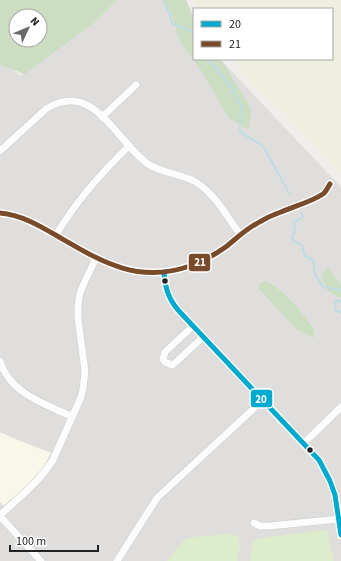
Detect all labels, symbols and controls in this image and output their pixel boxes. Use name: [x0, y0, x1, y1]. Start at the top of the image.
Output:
north arrow: [8, 8, 48, 48]
legend: [193, 8, 333, 60]
text: N: [27, 14, 43, 29]
text: 20: [229, 16, 241, 33]
text: 21: [229, 36, 241, 53]
line badge: 21: [188, 253, 211, 272]
text: 21: [194, 255, 206, 270]
unlabelled marker: [160, 276, 170, 286]
line badge: 20: [250, 389, 273, 408]
text: 20: [255, 392, 267, 407]
unlabelled marker: [305, 445, 315, 455]
scale bar: [10, 527, 98, 553]
text: 100 m: [16, 533, 46, 550]

